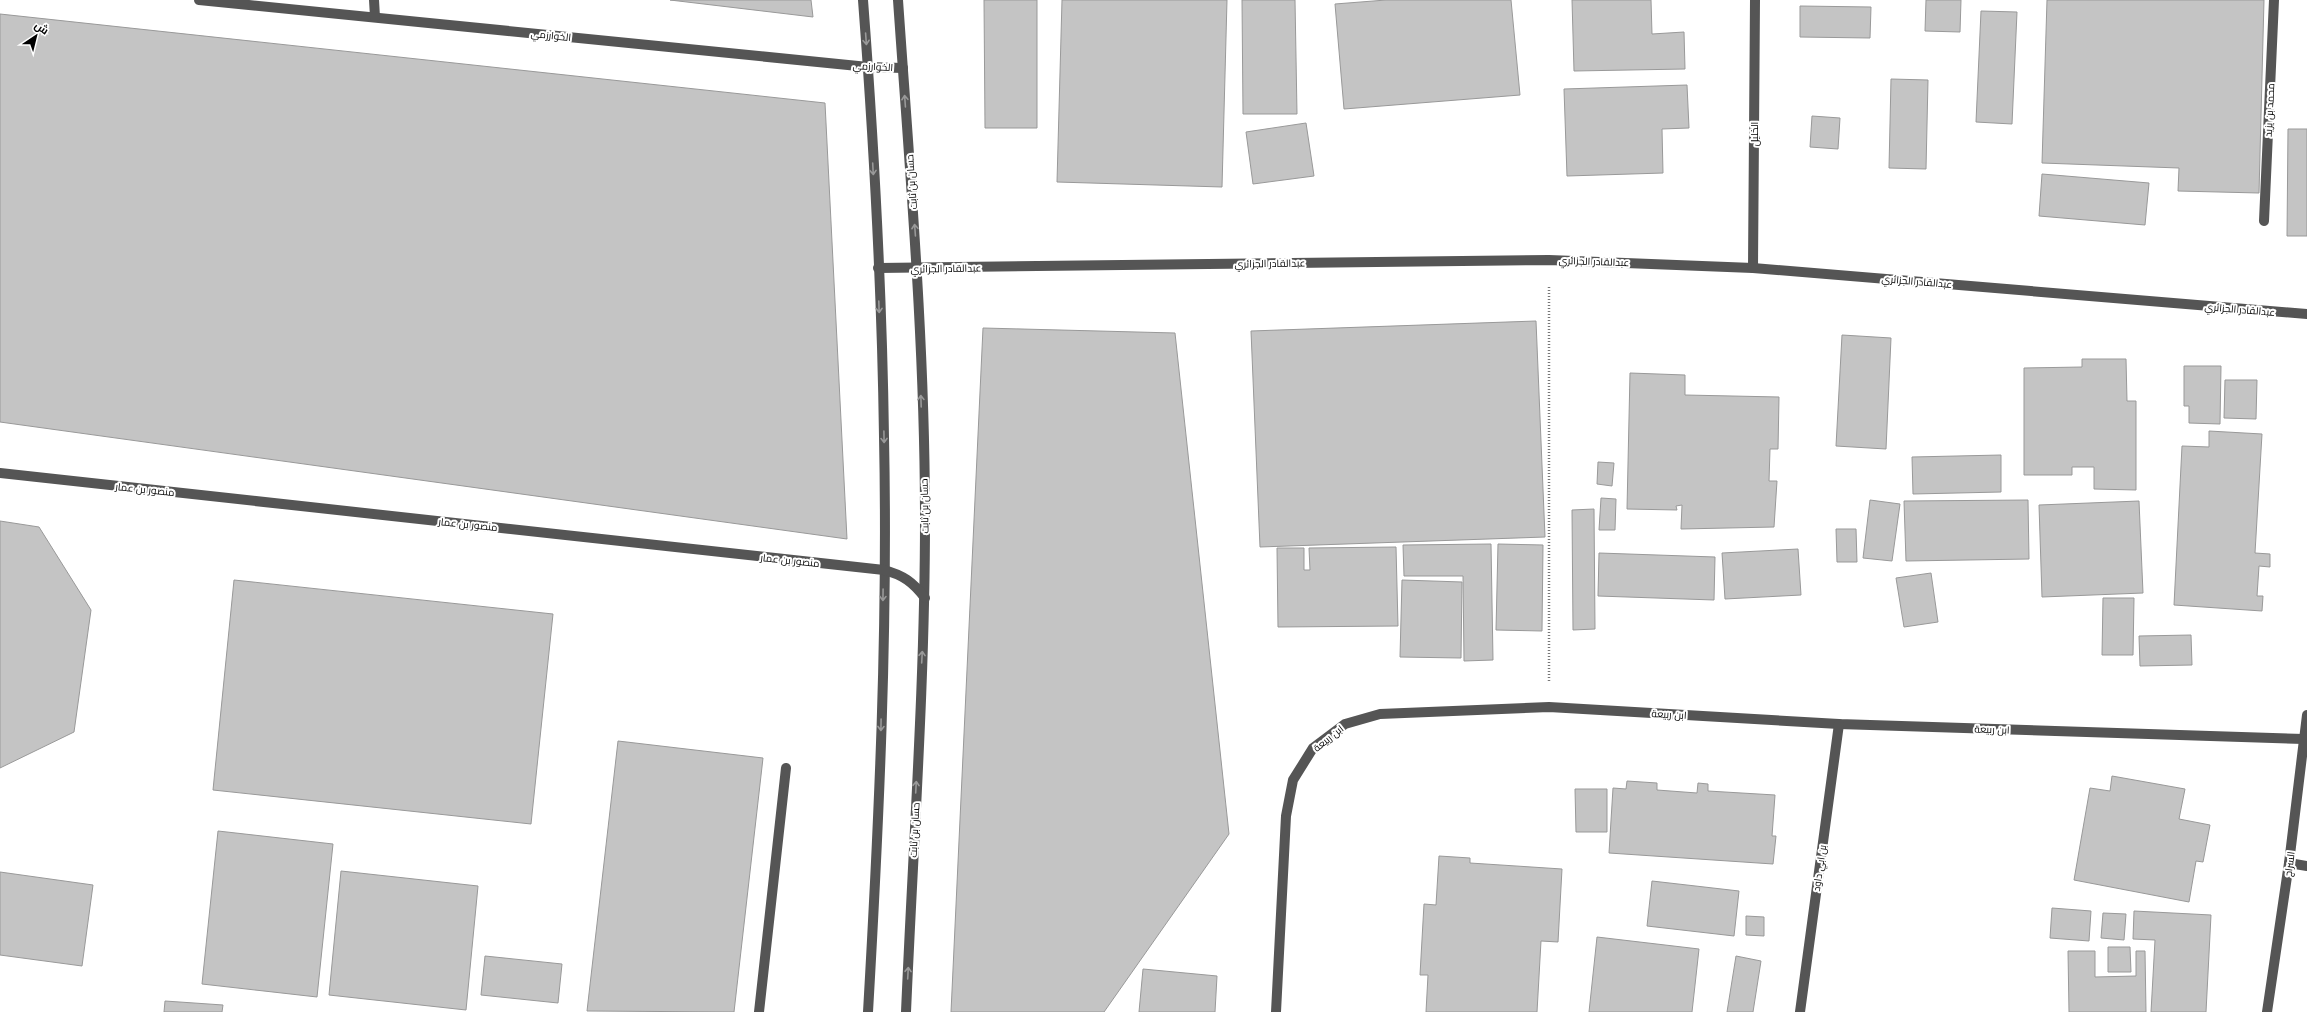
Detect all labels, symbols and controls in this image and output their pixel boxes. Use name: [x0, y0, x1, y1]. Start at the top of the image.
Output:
north arrow: [16, 16, 56, 56]
text: ش: [32, 18, 52, 38]
street label: الخوارزمي: [530, 27, 572, 45]
one-way arrow: [862, 32, 869, 45]
street label: الخوارزمي: [852, 59, 894, 75]
street label: محمد بن يزيد: [2262, 83, 2277, 137]
one-way arrow: [902, 95, 909, 108]
street label: الخليل: [1748, 122, 1761, 146]
street label: حسان بن ثابت: [903, 154, 920, 210]
one-way arrow: [869, 162, 877, 175]
one-way arrow: [911, 224, 918, 237]
street label: عبدالقادر الجزائري: [1558, 254, 1630, 270]
street label: عبدالقادر الجزائري: [1234, 256, 1306, 272]
street label: عبدالقادر الجزائري: [910, 261, 982, 277]
street label: عبدالقادر الجزائري: [1881, 272, 1953, 292]
one-way arrow: [876, 300, 883, 313]
street label: عبدالقادر الجزائري: [2204, 300, 2276, 320]
one-way arrow: [918, 395, 925, 408]
one-way arrow: [880, 430, 888, 443]
street label: حسان بن ثابت: [918, 478, 931, 534]
street label: منصور بن عمار: [114, 480, 175, 499]
street label: منصور بن عمار: [437, 515, 498, 534]
street label: منصور بن عمار: [759, 551, 820, 570]
one-way arrow: [879, 588, 887, 601]
one-way arrow: [918, 651, 926, 664]
street label: ابن ربيعة: [1651, 707, 1687, 722]
one-way arrow: [877, 718, 885, 731]
street label: ابن ربيعة: [1310, 722, 1346, 755]
street label: ابن ربيعة: [1974, 722, 2010, 737]
one-way arrow: [912, 781, 920, 794]
street label: حسان بن ثابت: [907, 802, 922, 858]
street label: بن ابي داود: [1810, 844, 1830, 892]
street label: السراج: [2281, 851, 2298, 878]
one-way arrow: [904, 967, 911, 980]

